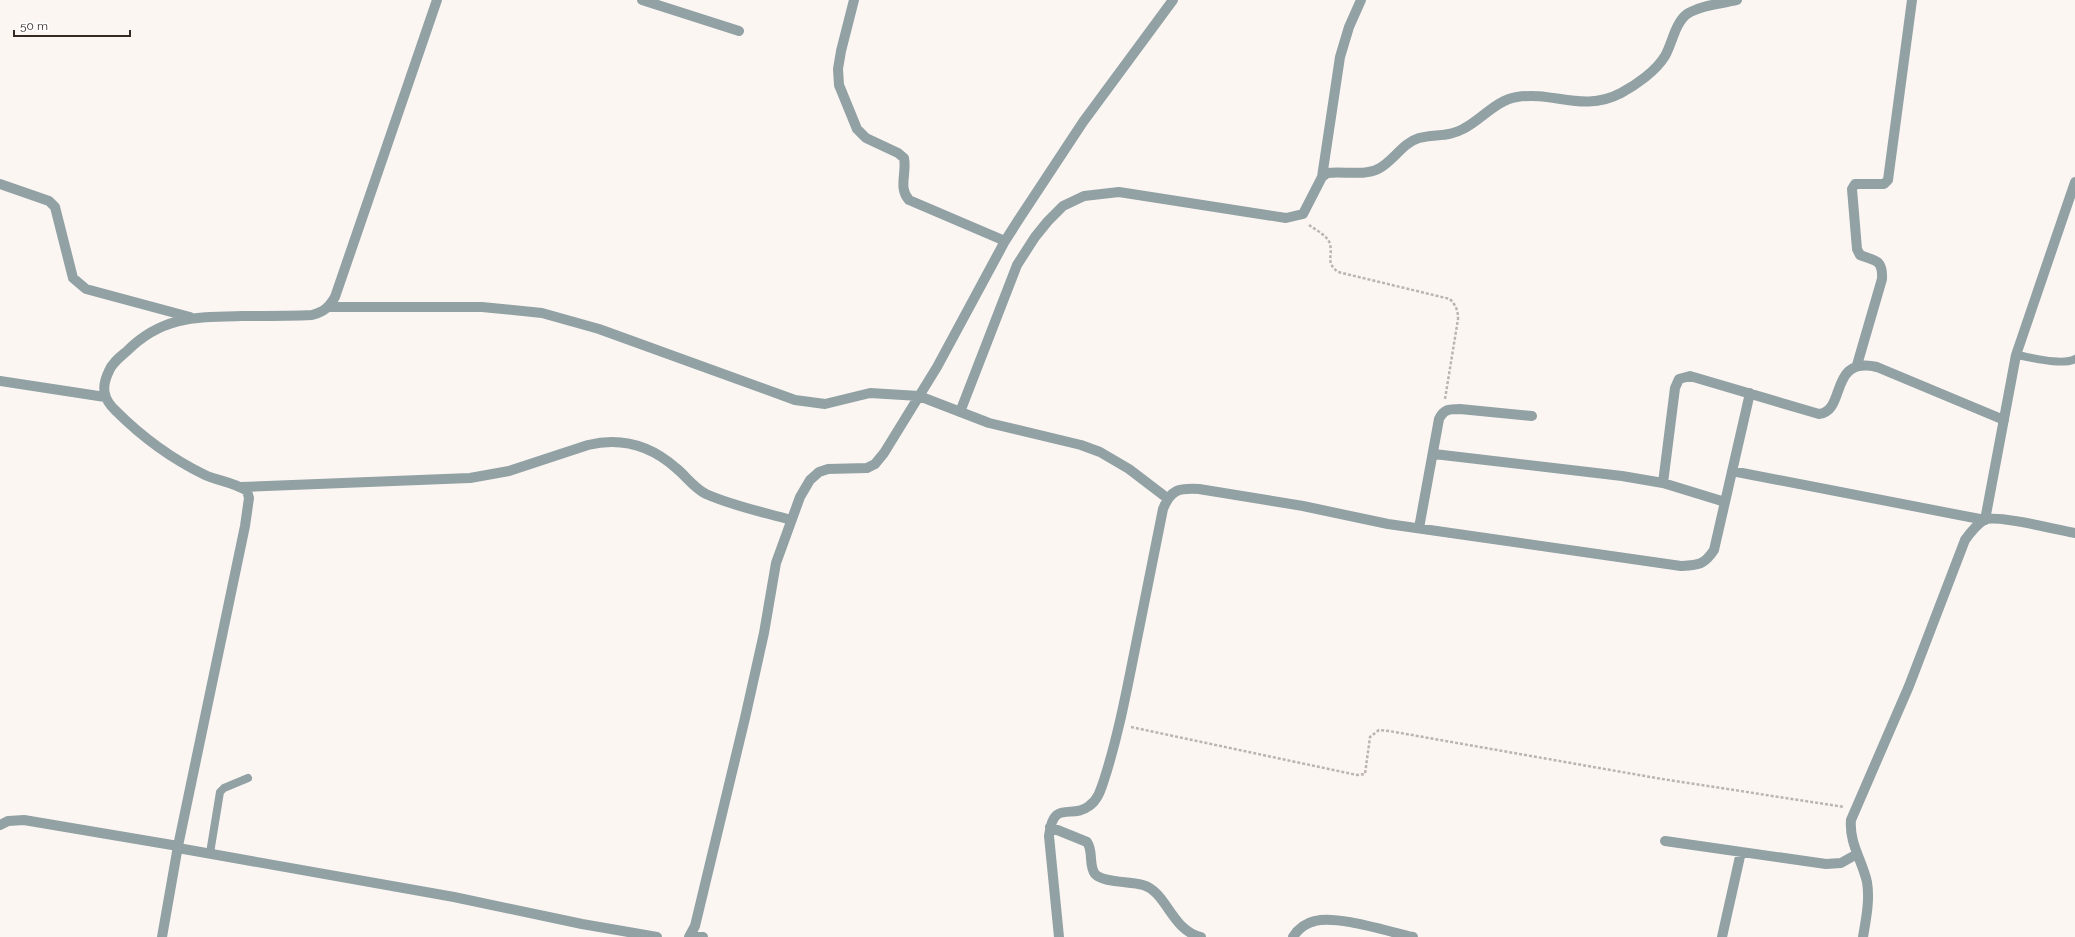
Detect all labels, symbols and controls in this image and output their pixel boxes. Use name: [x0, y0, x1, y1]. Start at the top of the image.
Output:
scale bar: [14, 12, 130, 38]
text: 50 m: [20, 19, 48, 33]

